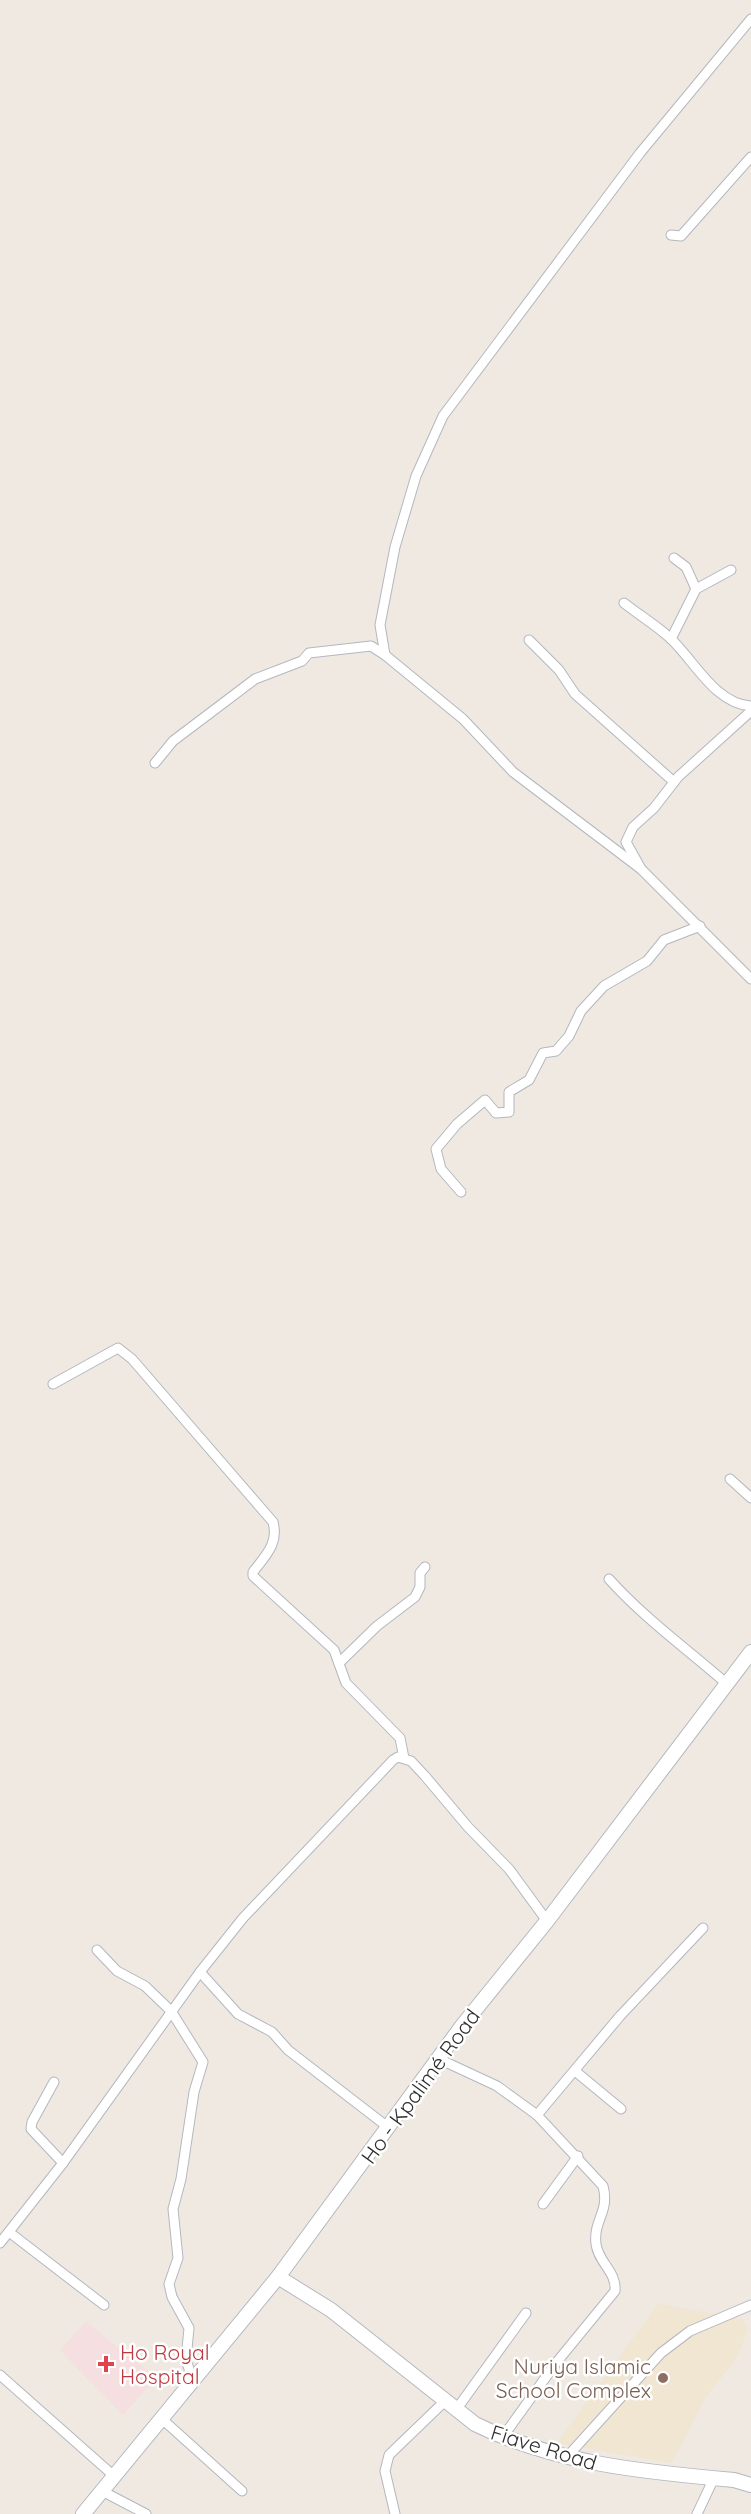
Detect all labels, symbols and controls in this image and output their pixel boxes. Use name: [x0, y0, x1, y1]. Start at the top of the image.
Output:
street label: Ho - Kpalimé Road: [355, 2003, 485, 2169]
place label: Ho Royal Hospital: [120, 2339, 210, 2389]
place label: Nuriya Islamic School Complex: [496, 2353, 651, 2403]
marker: Ho Royal Hospital: [97, 2355, 115, 2373]
marker: Nuriya Islamic School Complex: [656, 2371, 670, 2385]
street label: Fiave Road: [488, 2419, 600, 2475]

